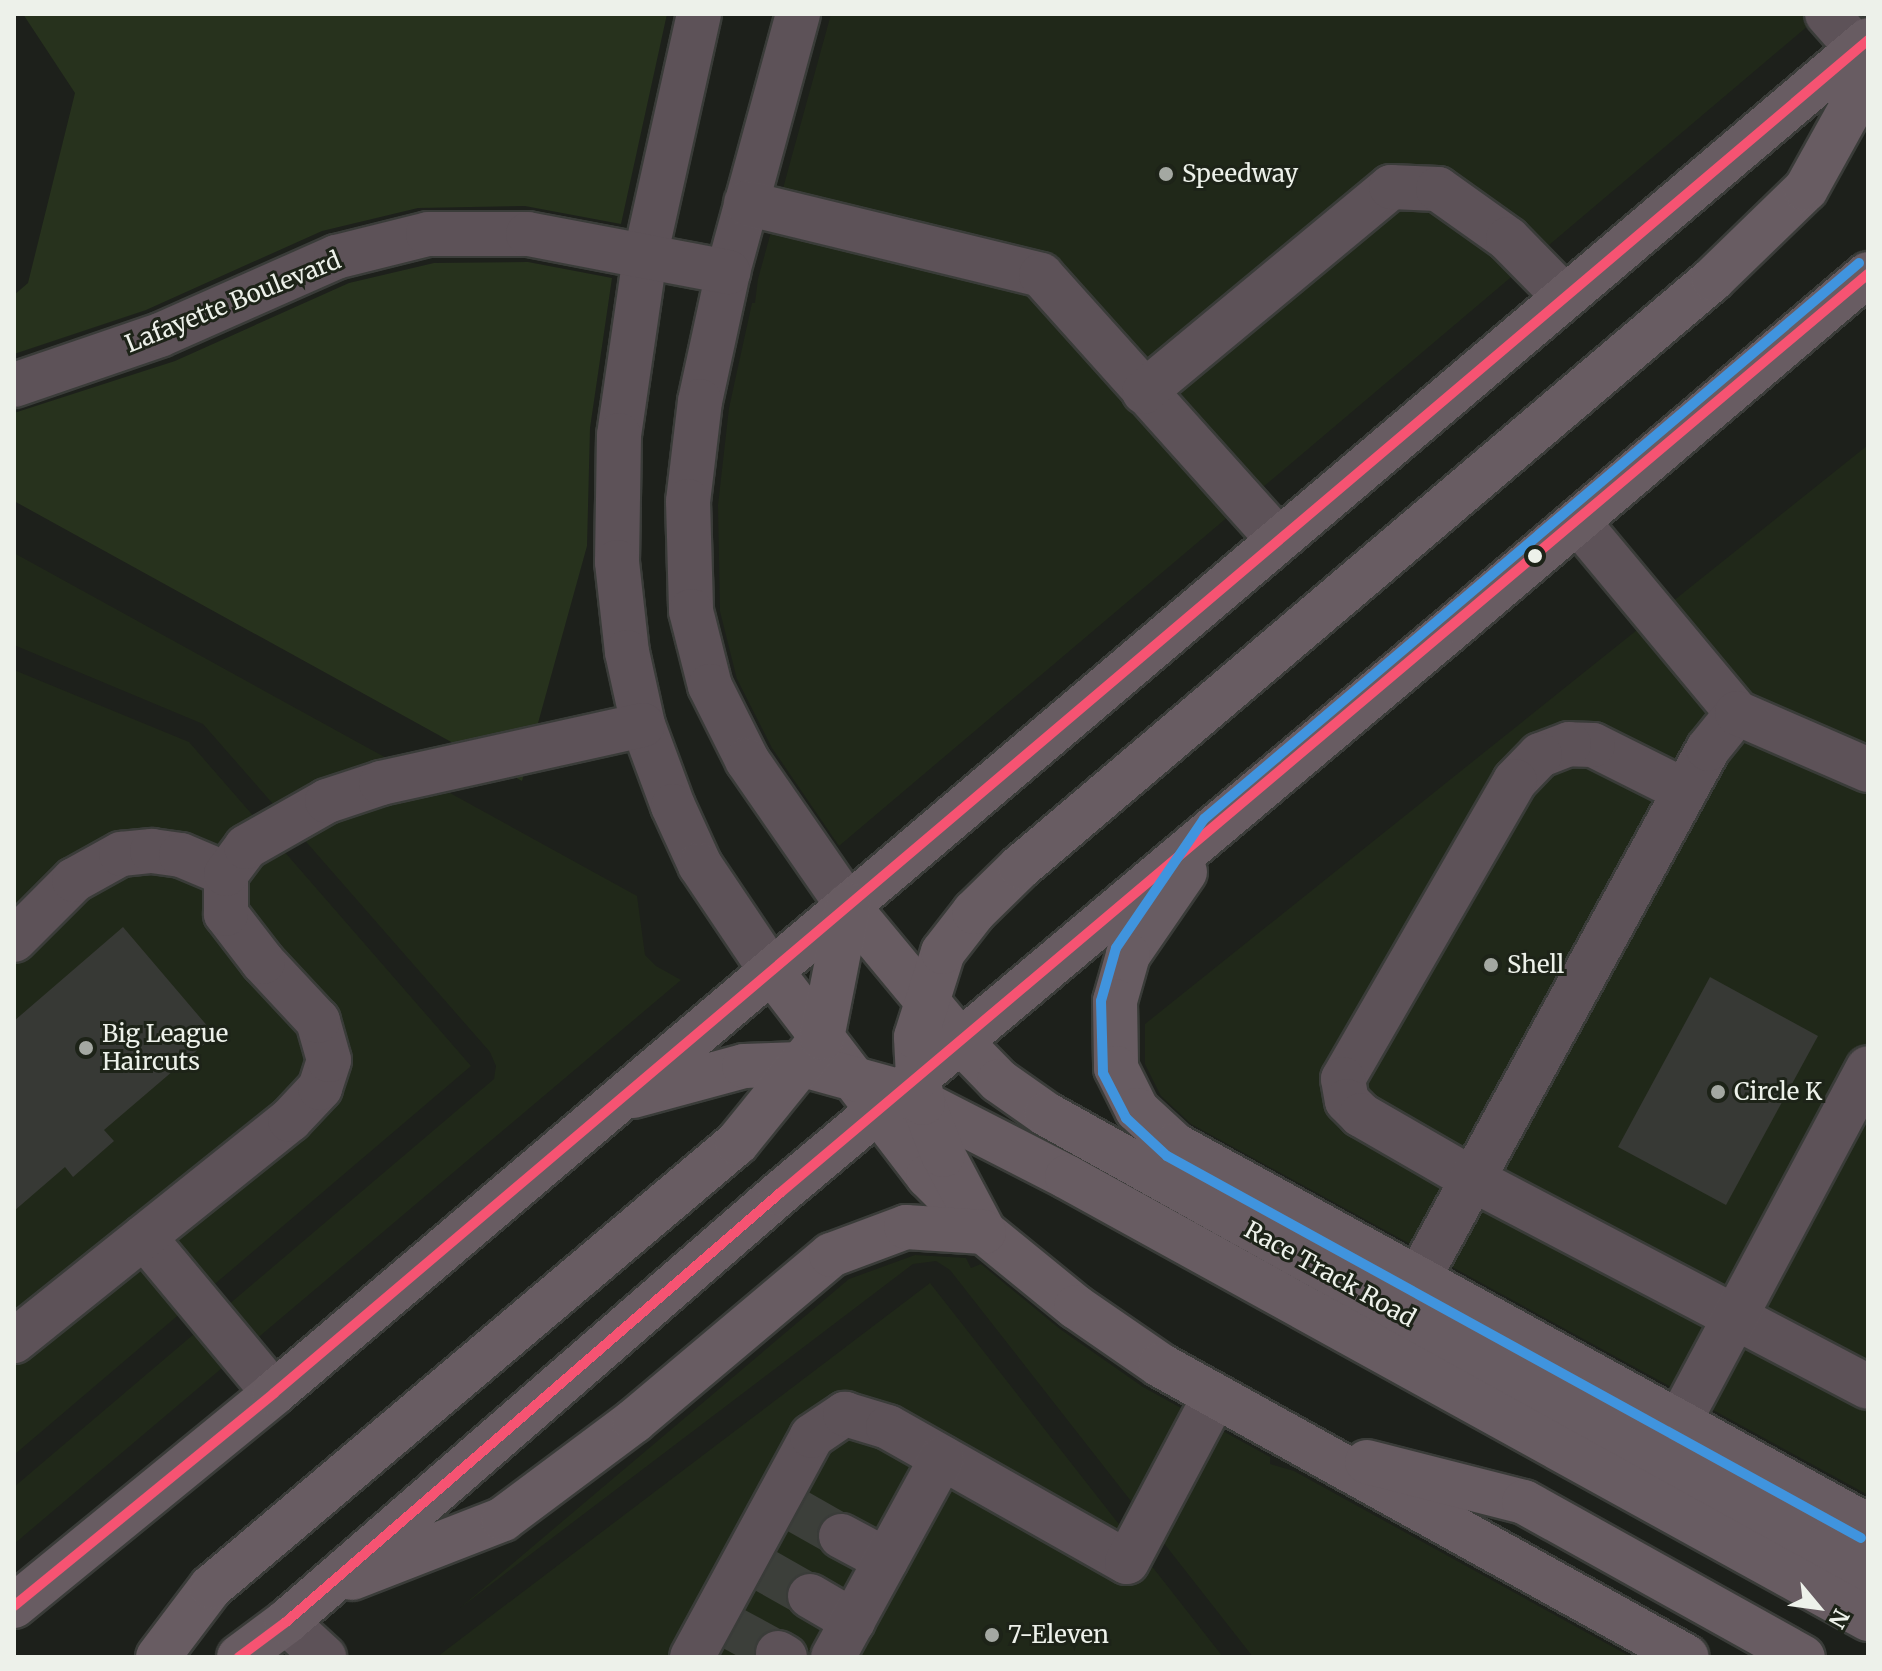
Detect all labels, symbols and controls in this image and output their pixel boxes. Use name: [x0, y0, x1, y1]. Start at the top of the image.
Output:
place label: Speedway: [1182, 160, 1298, 188]
marker: Speedway: [1157, 165, 1175, 183]
street label: Lafayette Boulevard: [121, 246, 345, 358]
unlabelled marker: [1527, 548, 1543, 564]
place label: Shell: [1507, 951, 1564, 979]
marker: Shell: [1482, 956, 1500, 974]
place label: Big League Haircuts: [102, 1020, 228, 1076]
marker: Big League Haircuts: [77, 1039, 95, 1057]
place label: Circle K: [1734, 1078, 1822, 1106]
marker: Circle K: [1709, 1083, 1727, 1101]
street label: Race Track Road: [1240, 1215, 1420, 1333]
north arrow: [1778, 1567, 1858, 1647]
text: N: [1823, 1604, 1855, 1633]
place label: 7-Eleven: [1008, 1621, 1109, 1649]
marker: 7-Eleven: [983, 1626, 1001, 1644]

